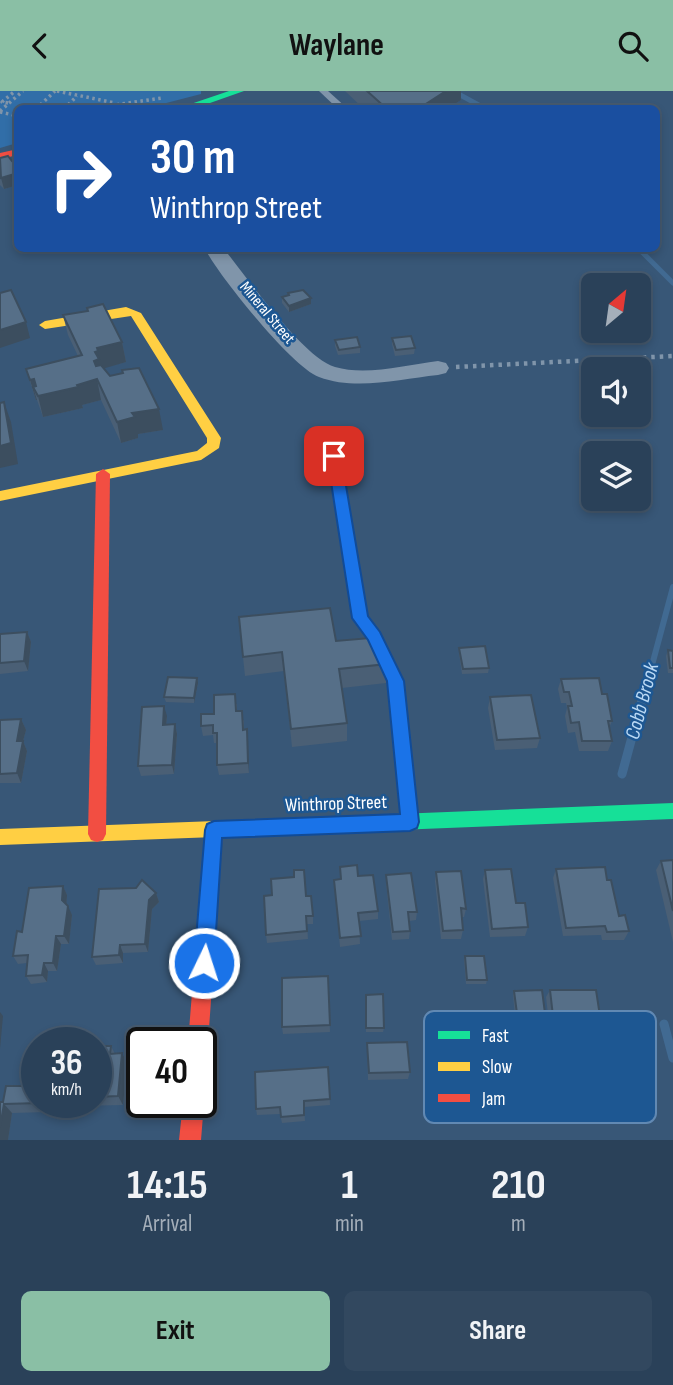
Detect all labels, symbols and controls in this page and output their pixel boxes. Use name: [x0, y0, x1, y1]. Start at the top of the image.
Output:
text: Waylane: [289, 26, 384, 65]
icon: back: [21, 27, 59, 65]
icon: search: [614, 27, 652, 65]
text: 30 m: [150, 129, 235, 188]
icon: right: [35, 133, 126, 224]
text: Winthrop Street: [150, 189, 322, 228]
north arrow: [581, 273, 651, 343]
map controls: [581, 273, 651, 511]
street label: Mineral Street: [235, 278, 299, 348]
button: sound: [581, 357, 651, 427]
pin: [304, 426, 364, 486]
icon: arrive: [315, 437, 353, 475]
button: layers: [581, 441, 651, 511]
water label: Cobb Brook: [620, 659, 665, 742]
street label: Winthrop Street: [285, 791, 388, 817]
position arrow: [167, 926, 241, 1000]
legend: [424, 1011, 656, 1123]
text: Fast: [482, 1025, 509, 1048]
speed limit sign: 40: [126, 1027, 217, 1118]
text: 36: [50, 1042, 83, 1085]
text: Slow: [482, 1056, 512, 1079]
text: km/h: [51, 1079, 82, 1100]
text: Jam: [481, 1088, 505, 1111]
text: 14:15: [127, 1160, 208, 1211]
text: 1: [341, 1160, 358, 1211]
text: 210: [491, 1160, 546, 1211]
text: Arrival: [143, 1210, 192, 1238]
text: min: [335, 1210, 364, 1238]
text: m: [511, 1210, 526, 1238]
button: Exit: [21, 1291, 330, 1371]
button: Share: [344, 1291, 652, 1371]

